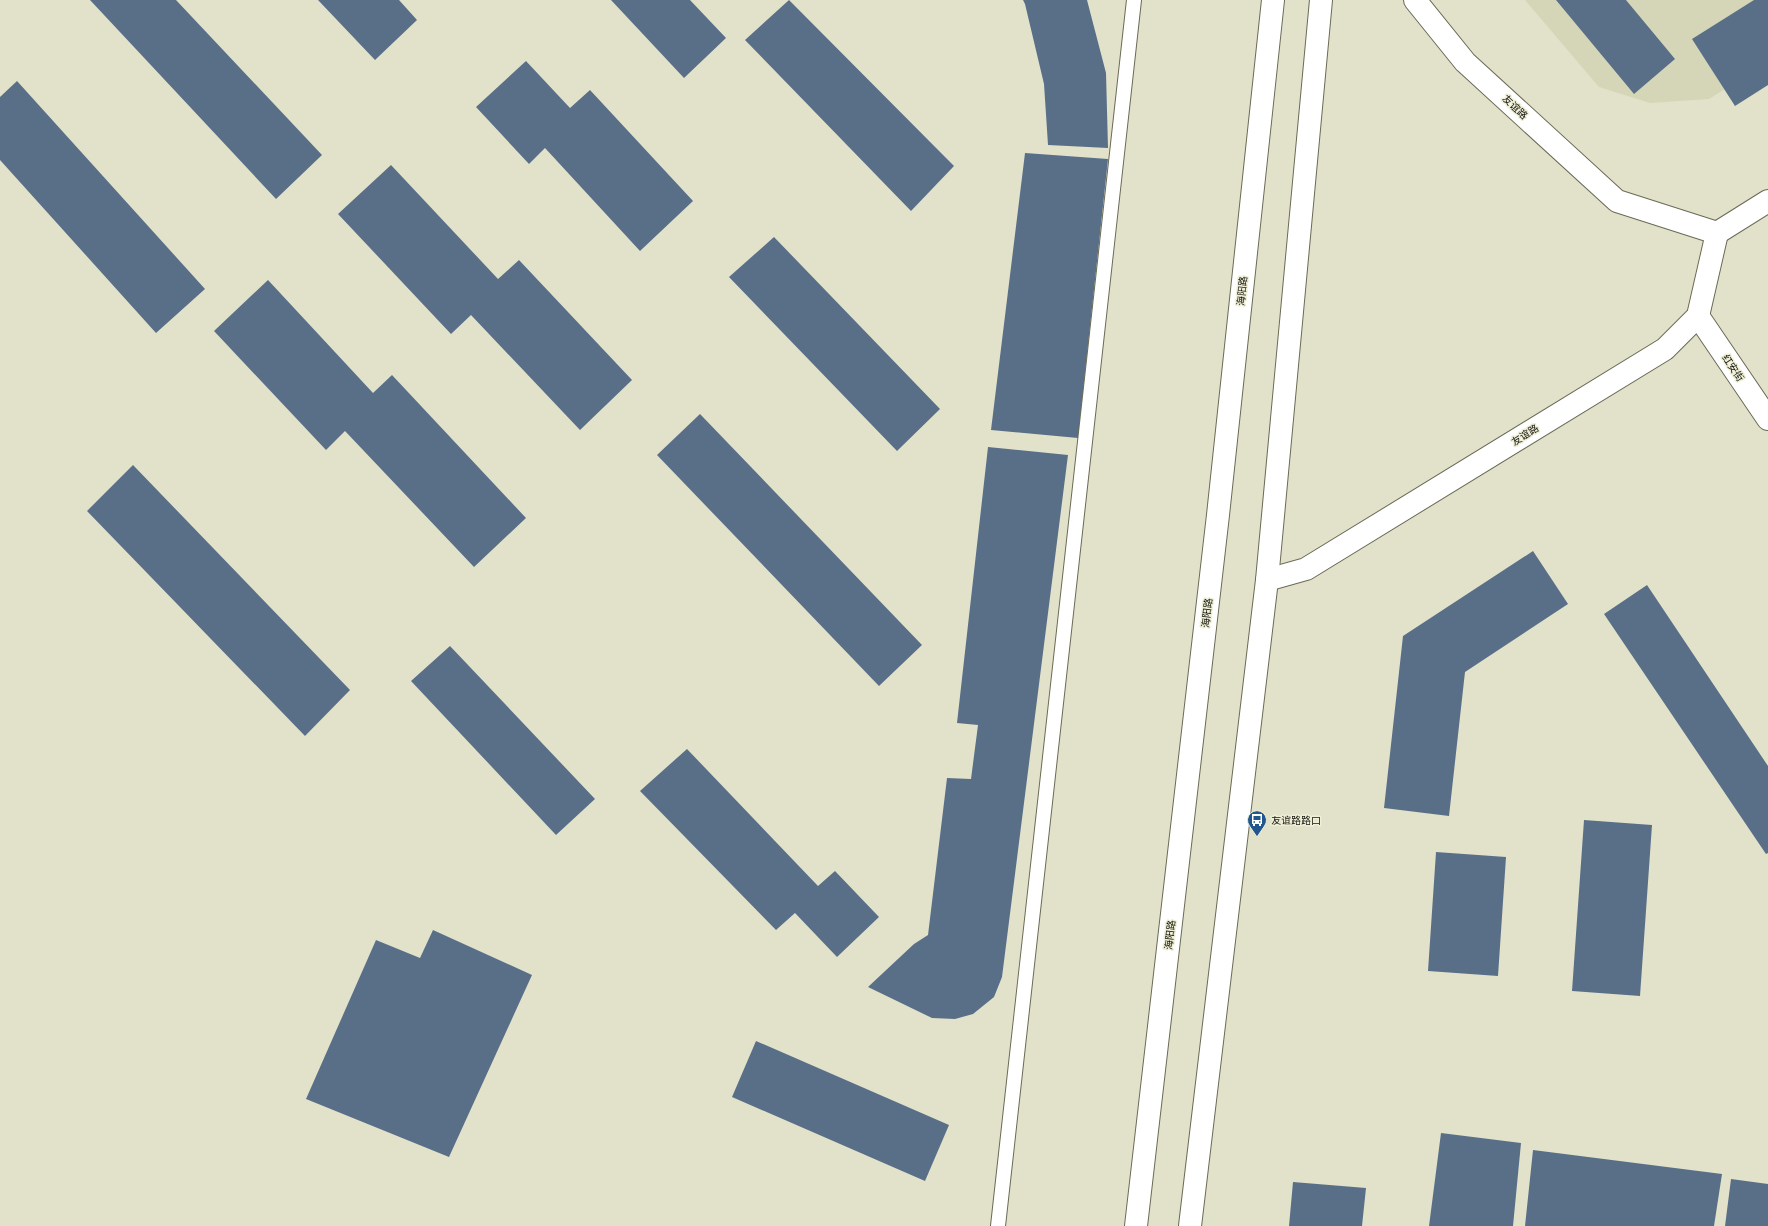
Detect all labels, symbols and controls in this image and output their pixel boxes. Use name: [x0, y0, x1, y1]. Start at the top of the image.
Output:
street label: 友谊路: [1500, 93, 1530, 121]
street label: 海阳路: [1235, 276, 1249, 306]
street label: 红安街: [1720, 352, 1746, 384]
street label: 友谊路: [1509, 422, 1541, 448]
street label: 海阳路: [1200, 597, 1214, 629]
bus stop icon: 友谊路路口: [1246, 809, 1268, 837]
place label: 友谊路路口: [1271, 815, 1321, 826]
street label: 海阳路: [1163, 919, 1177, 951]

